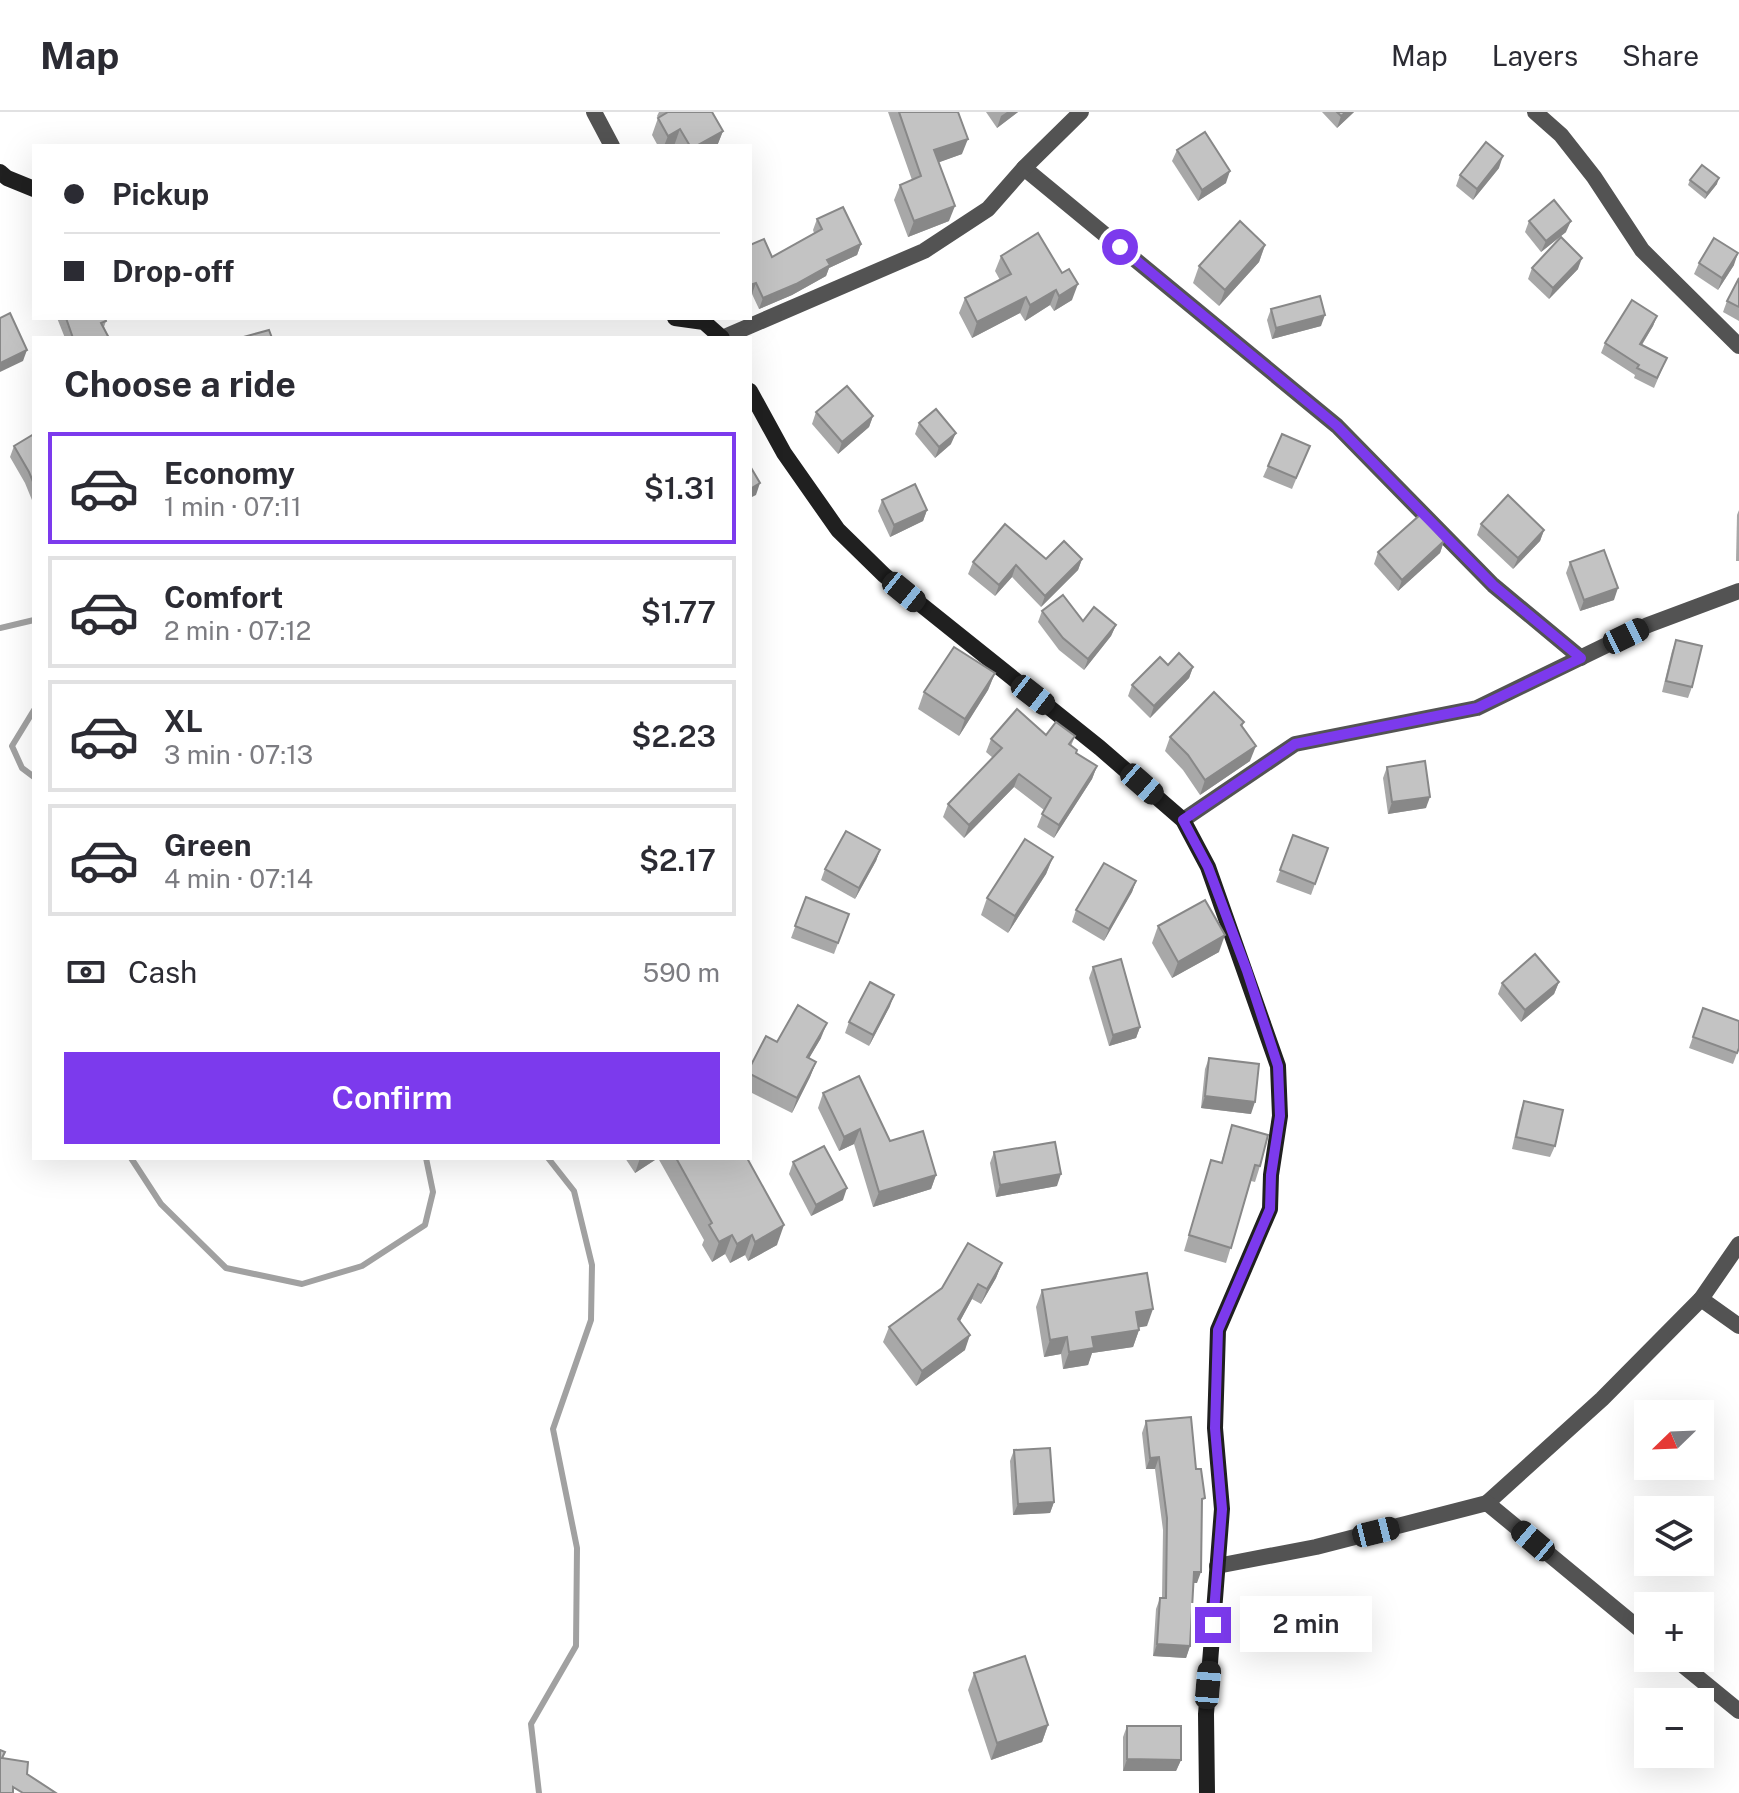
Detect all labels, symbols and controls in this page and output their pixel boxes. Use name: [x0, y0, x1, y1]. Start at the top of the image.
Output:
text: Map: [40, 33, 119, 78]
text: Map: [1391, 39, 1448, 72]
text: Layers: [1492, 39, 1578, 72]
text: Share: [1622, 39, 1699, 72]
text: Pickup: [112, 176, 209, 212]
route start: [1102, 229, 1138, 265]
text: Drop-off: [112, 253, 234, 289]
text: Choose a ride: [64, 363, 296, 405]
icon: car: [68, 452, 140, 524]
text: Economy: [164, 455, 295, 491]
text: $1.31: [644, 470, 716, 506]
text: 1 min · 07:11: [164, 491, 302, 522]
car: [878, 568, 930, 616]
icon: car: [68, 576, 140, 648]
text: Comfort: [164, 579, 283, 615]
text: $1.77: [641, 594, 716, 630]
text: 2 min · 07:12: [164, 615, 311, 646]
car: [1599, 615, 1653, 657]
car: [1007, 671, 1059, 719]
icon: car: [68, 700, 140, 772]
text: XL: [164, 703, 203, 739]
text: $2.23: [631, 718, 716, 754]
text: 3 min · 07:13: [164, 739, 313, 770]
car: [1116, 759, 1168, 809]
icon: car: [68, 824, 140, 896]
text: Green: [164, 827, 251, 863]
text: $2.17: [639, 842, 716, 878]
text: 4 min · 07:14: [164, 863, 313, 894]
icon: cash: [64, 950, 108, 994]
text: Cash: [128, 954, 197, 990]
text: 590 m: [643, 957, 720, 988]
button: Confirm: [64, 1052, 720, 1144]
north arrow: [1634, 1400, 1714, 1480]
map controls: [1634, 1400, 1714, 1768]
button: layers: [1634, 1496, 1714, 1576]
car: [1350, 1515, 1402, 1549]
car: [1507, 1516, 1559, 1566]
button: +: [1634, 1592, 1714, 1672]
callout: 2 min: [1241, 1597, 1373, 1653]
route end: [1195, 1607, 1231, 1643]
text: 2 min: [1272, 1608, 1340, 1639]
car: [1194, 1660, 1222, 1710]
button: −: [1634, 1688, 1714, 1768]

